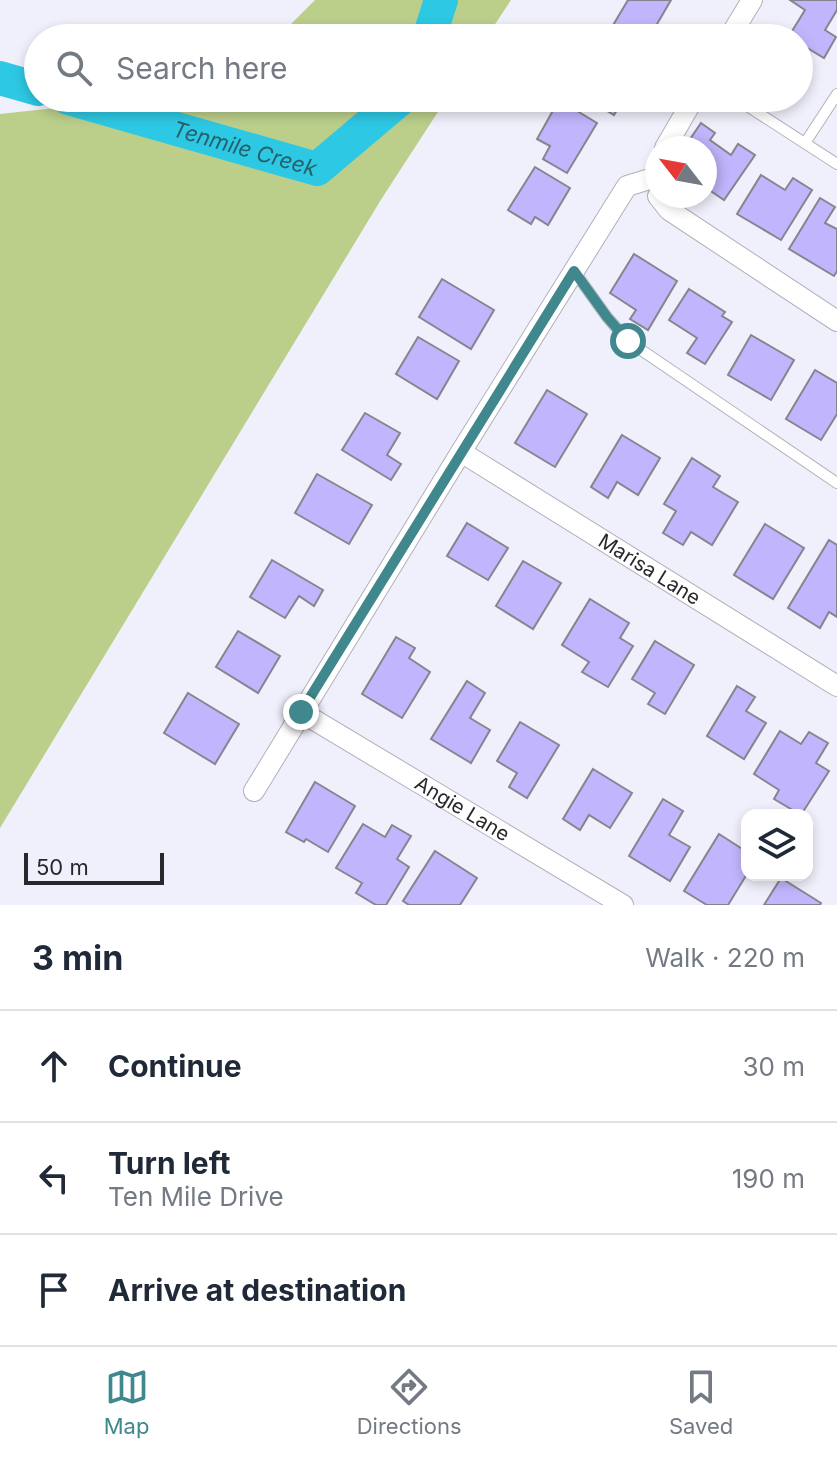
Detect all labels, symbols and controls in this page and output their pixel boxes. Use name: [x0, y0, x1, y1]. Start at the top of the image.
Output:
search box: [24, 24, 813, 112]
icon: search: [52, 46, 96, 90]
text: Search here: [116, 50, 288, 86]
water label: Tenmile Creek: [170, 116, 321, 182]
north arrow: [645, 136, 717, 208]
route start: [610, 323, 646, 359]
street label: Marisa Lane: [594, 529, 705, 610]
route end: [283, 694, 319, 730]
street label: Angie Lane: [411, 771, 514, 846]
map controls: [741, 809, 813, 881]
button: layers: [741, 809, 813, 881]
scale bar: [24, 849, 164, 885]
text: 50 m: [36, 854, 89, 880]
text: 3 min: [32, 937, 123, 978]
text: Walk · 220 m: [645, 942, 805, 973]
icon: ahead: [32, 1044, 76, 1088]
text: Continue: [108, 1048, 242, 1084]
text: 30 m: [742, 1051, 805, 1082]
text: Turn left: [108, 1145, 230, 1181]
icon: left: [32, 1156, 76, 1200]
text: 190 m: [732, 1163, 805, 1194]
text: Ten Mile Drive: [108, 1181, 284, 1212]
icon: arrive: [32, 1268, 76, 1312]
text: Arrive at destination: [108, 1272, 406, 1308]
tab: Map: [104, 1365, 149, 1439]
tab: Directions: [357, 1365, 462, 1439]
tab: Saved: [669, 1365, 733, 1439]

